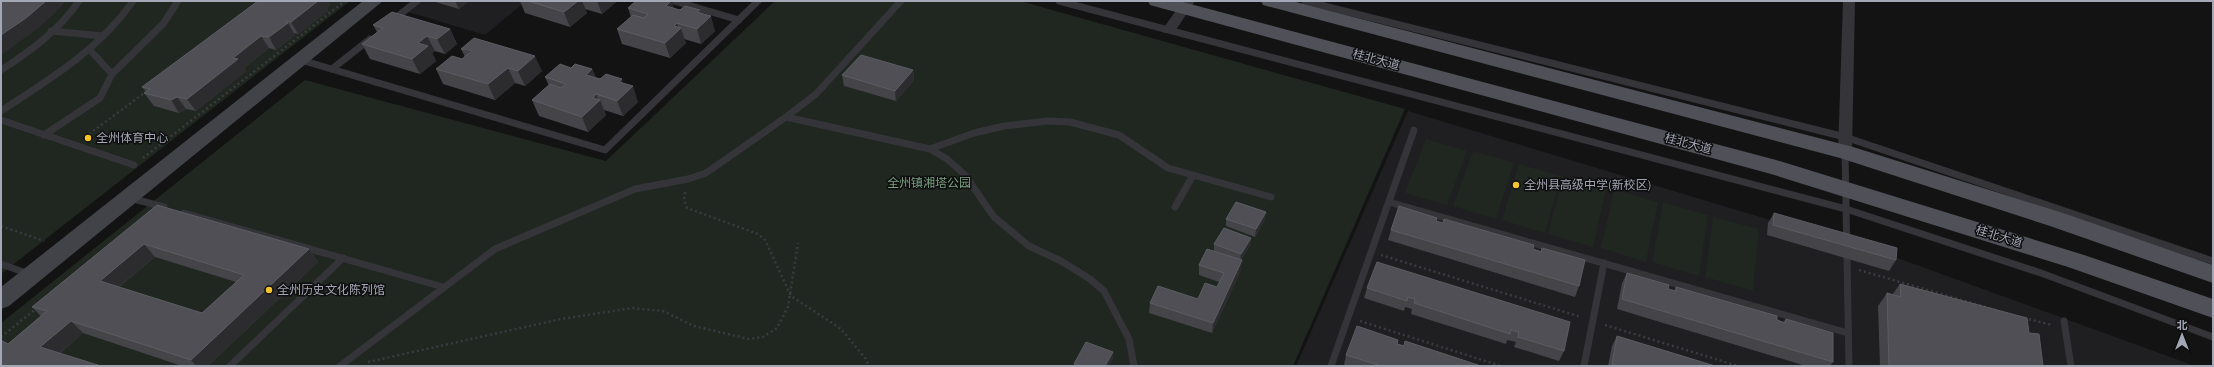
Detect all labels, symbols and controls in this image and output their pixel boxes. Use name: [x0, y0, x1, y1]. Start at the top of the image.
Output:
street label: 桂北大道: [1351, 46, 1401, 74]
place label: 全州体育中心: [96, 130, 168, 147]
street label: 桂北大道: [1663, 130, 1713, 158]
marker: 全州体育中心: [83, 133, 93, 143]
park label: 全州镇湘塔公园: [887, 175, 971, 192]
place label: 全州县高级中学(新校区): [1524, 177, 1651, 194]
marker: 全州县高级中学(新校区): [1511, 180, 1521, 190]
street label: 桂北大道: [1974, 222, 2024, 252]
place label: 全州历史文化陈列馆: [277, 282, 385, 299]
marker: 全州历史文化陈列馆: [264, 285, 274, 295]
north arrow: [2162, 315, 2202, 355]
text: 北: [2177, 318, 2188, 333]

